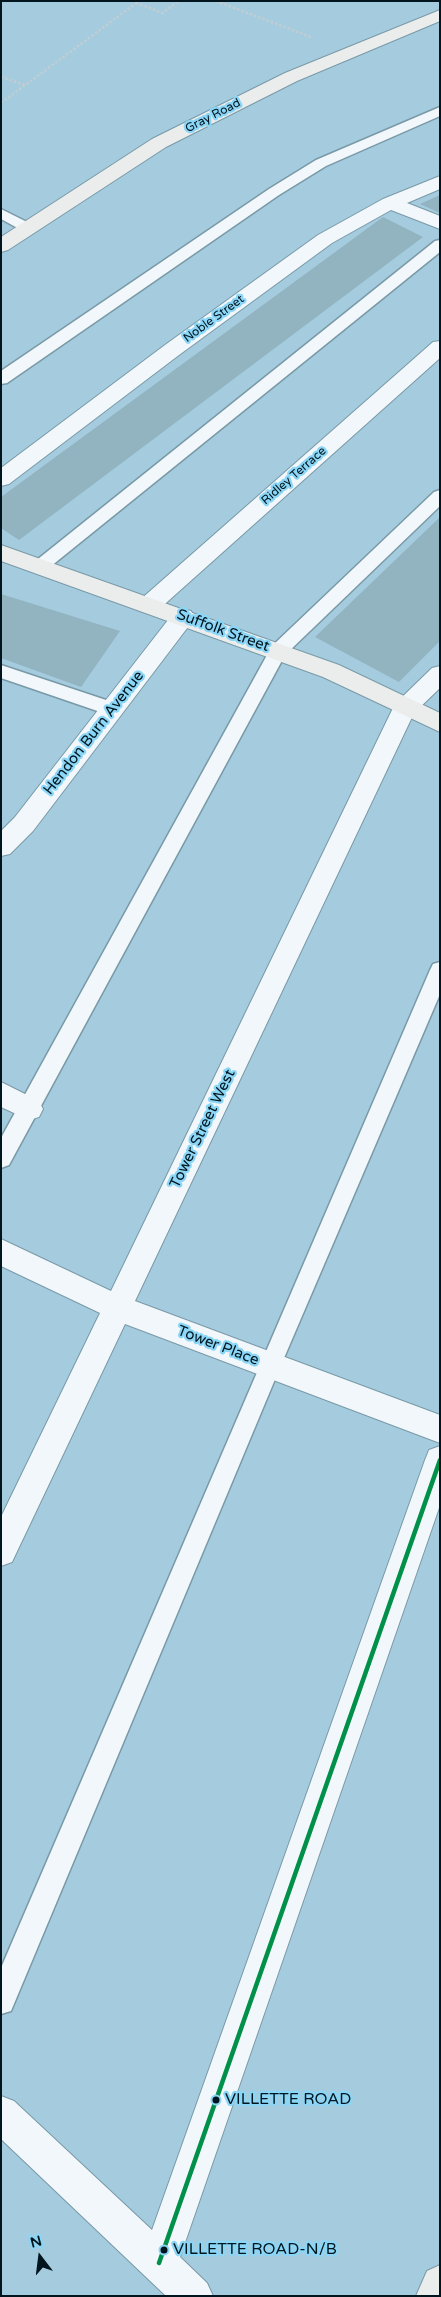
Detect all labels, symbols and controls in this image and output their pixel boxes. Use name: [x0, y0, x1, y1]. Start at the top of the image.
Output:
street label: Gray Road: [183, 96, 243, 136]
street label: Noble Street: [181, 292, 247, 346]
street label: Ridley Terrace: [259, 444, 329, 508]
street label: Suffolk Street: [174, 606, 272, 656]
street label: Hendon Burn Avenue: [40, 667, 148, 799]
street label: Tower Street West: [166, 1067, 240, 1191]
street label: Tower Place: [175, 1322, 261, 1370]
place label: VILLETTE ROAD: [225, 2090, 351, 2110]
marker: VILLETTE ROAD: [211, 2095, 221, 2105]
north arrow: [15, 2232, 65, 2282]
text: N: [28, 2232, 44, 2252]
place label: VILLETTE ROAD-N/B: [173, 2240, 337, 2260]
marker: VILLETTE ROAD-N/B: [159, 2245, 169, 2255]

